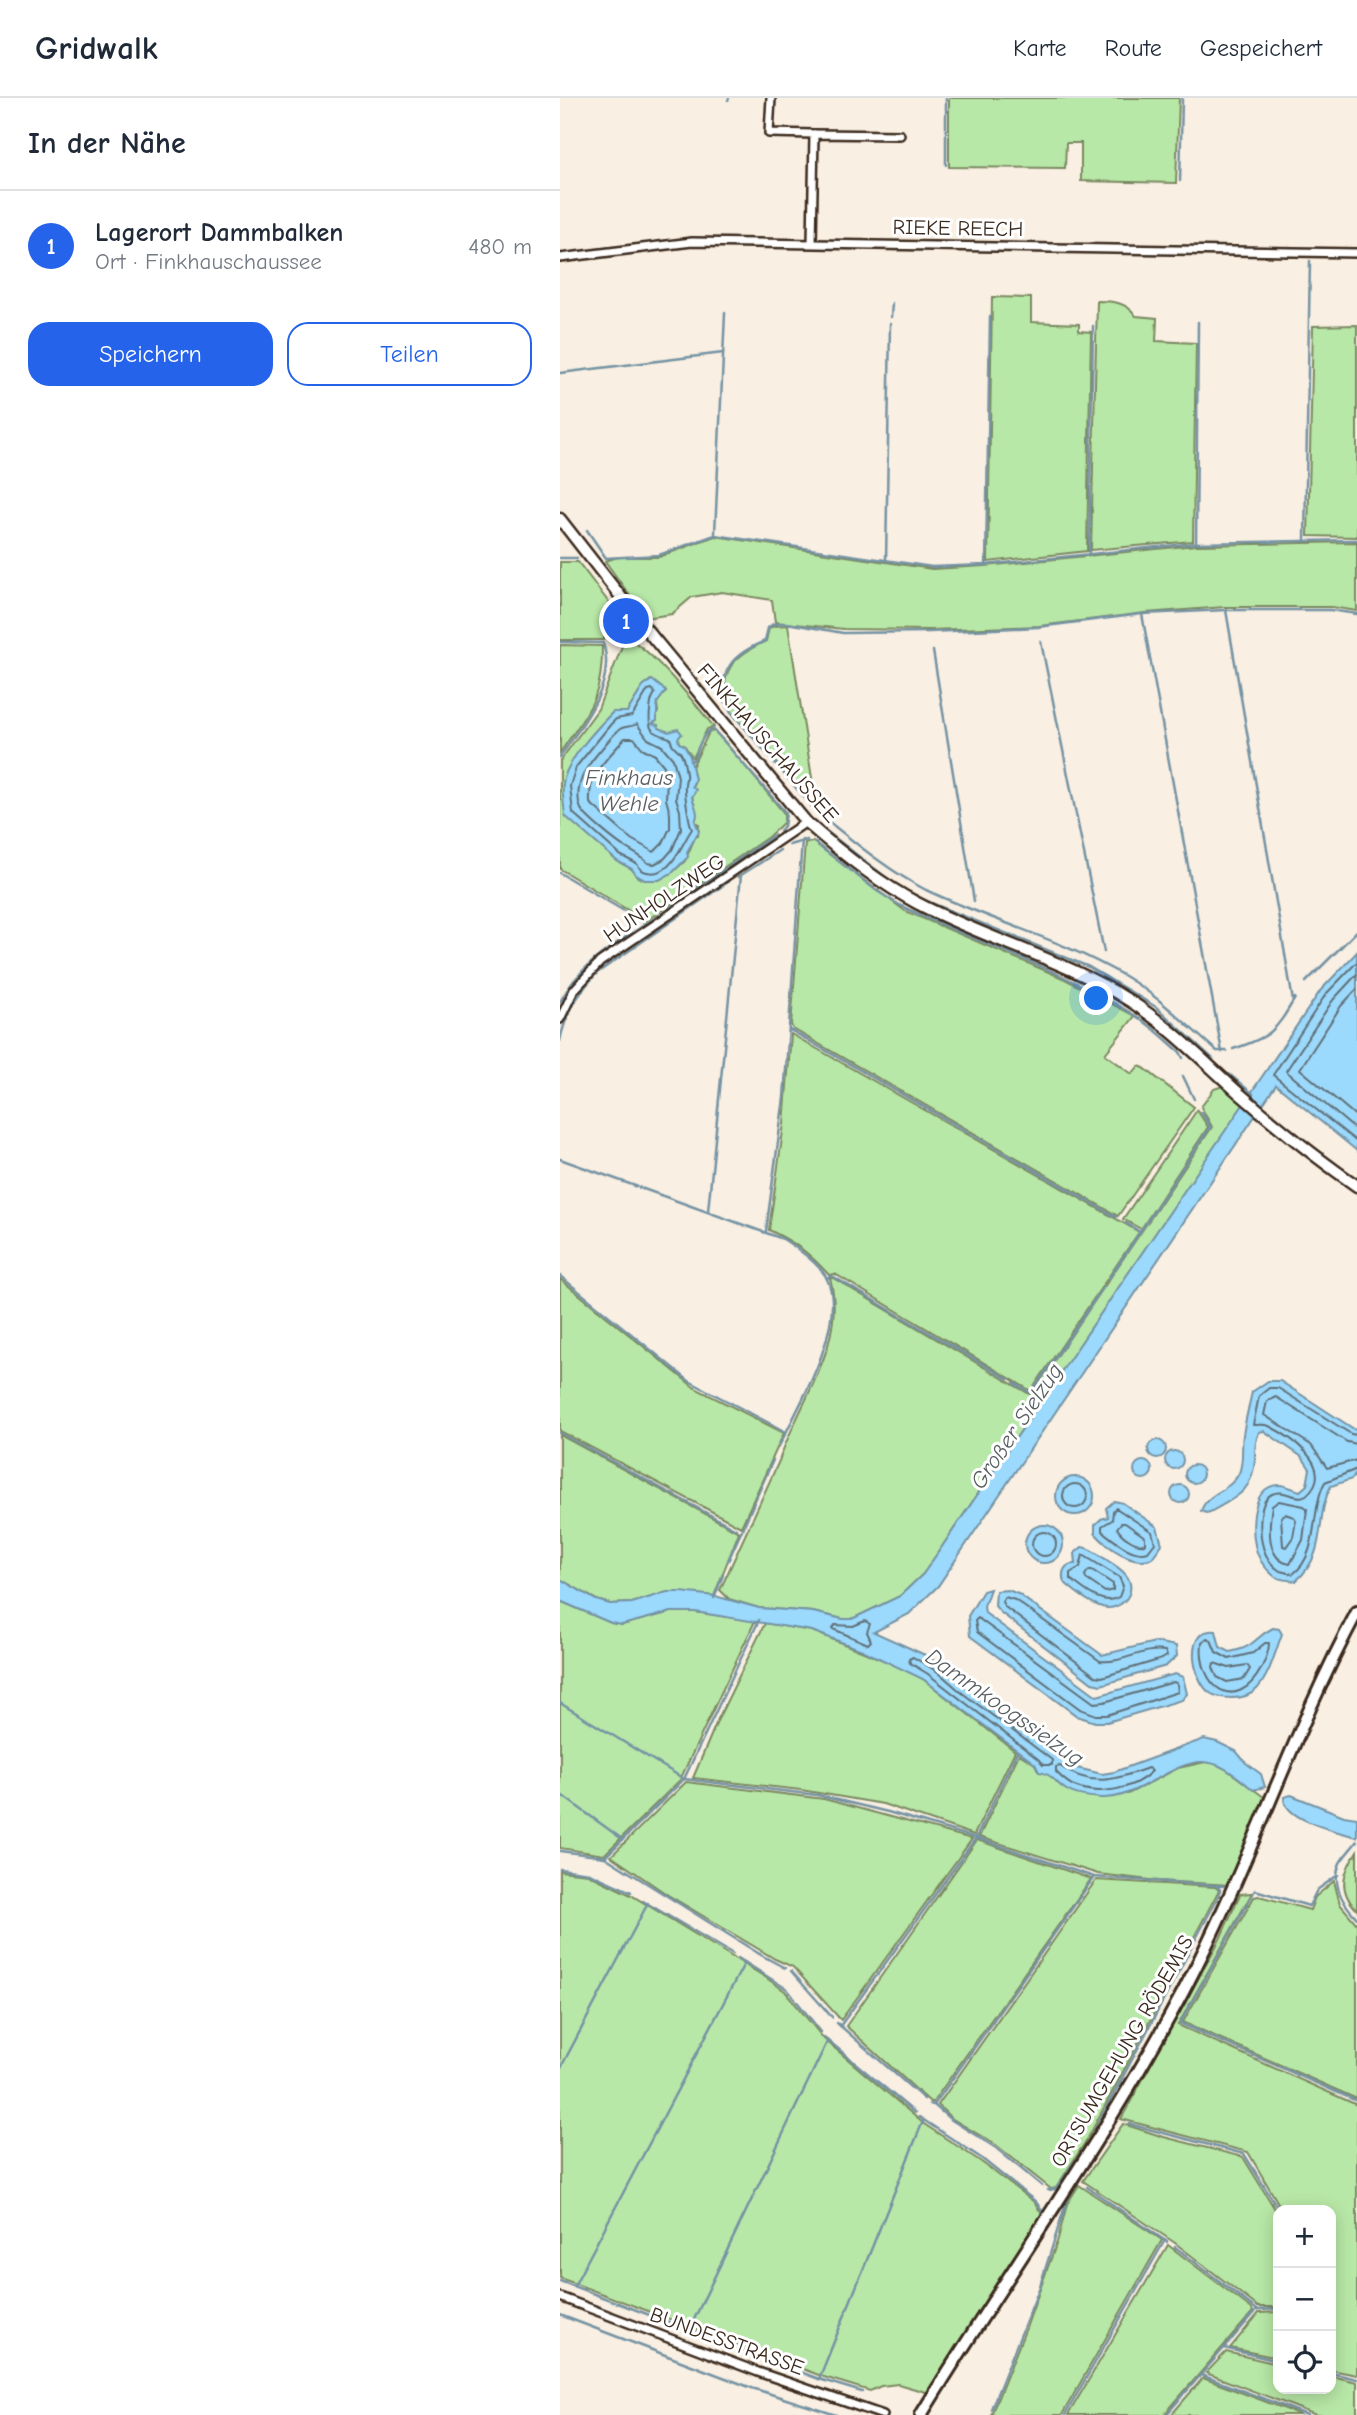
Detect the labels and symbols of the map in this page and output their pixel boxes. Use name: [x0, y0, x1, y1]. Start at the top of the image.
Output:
street label: RIEKE REECH: [893, 215, 1023, 241]
pin: 1: [603, 595, 649, 647]
street label: FINKHAUSCHAUSSEE: [692, 659, 844, 827]
water label: Finkhaus Wehle: [585, 764, 674, 817]
street label: HUNHOLZWEG: [599, 849, 729, 947]
your location: [1079, 981, 1113, 1015]
water label: Großer Sielzug: [964, 1358, 1068, 1494]
water label: Dammkoogssielzug: [921, 1643, 1089, 1772]
street label: ORTSUMGEHUNG RÖDEMIS: [1046, 1931, 1198, 2171]
street label: BUNDESSTRASSE: [647, 2302, 807, 2380]

